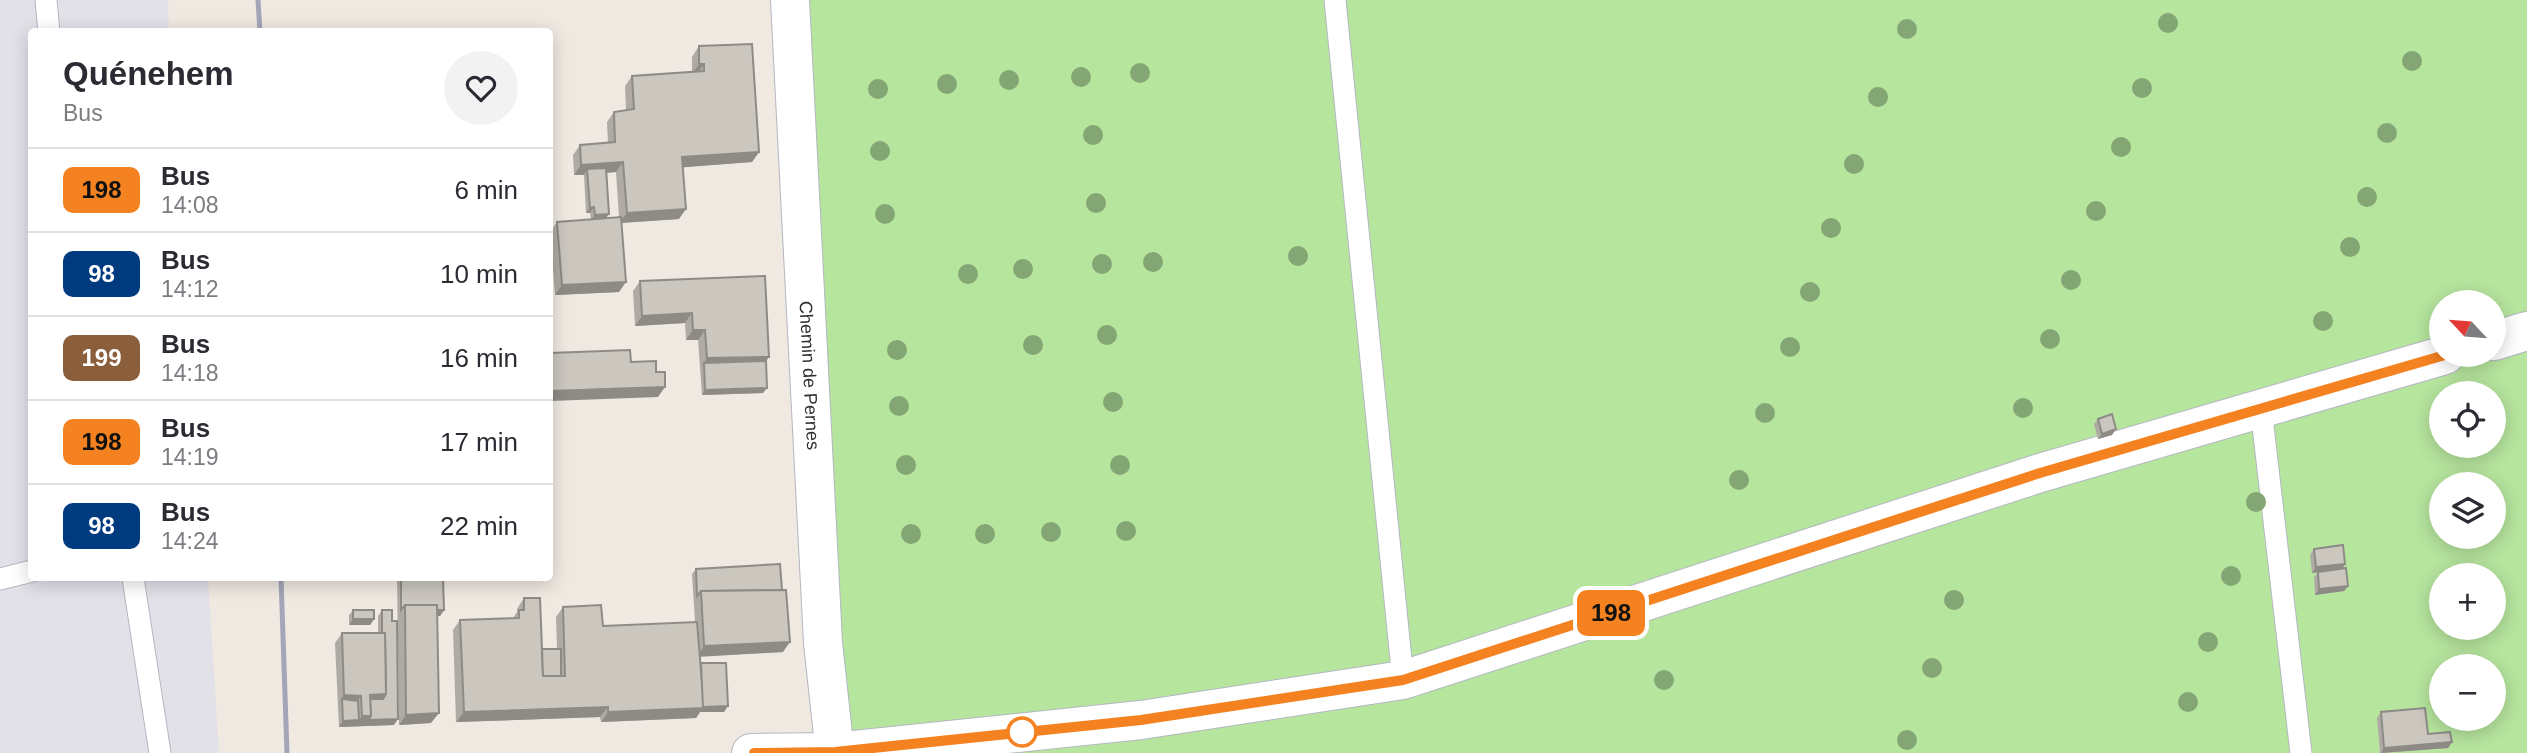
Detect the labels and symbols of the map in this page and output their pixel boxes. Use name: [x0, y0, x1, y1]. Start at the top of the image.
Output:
north arrow: [2429, 290, 2506, 368]
street label: Chemin de Pernes: [795, 301, 823, 451]
line badge: 198: [1571, 590, 1651, 636]
unlabelled marker: [1007, 717, 1037, 747]

